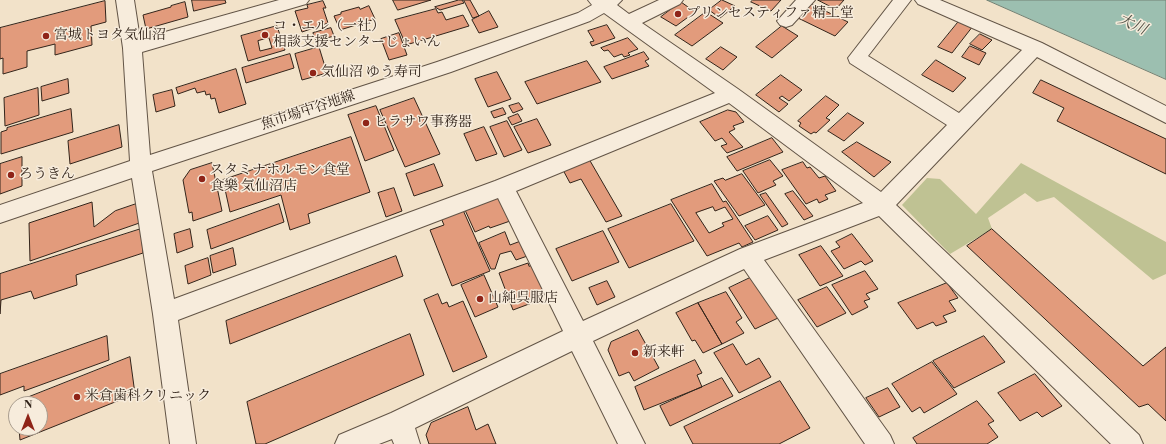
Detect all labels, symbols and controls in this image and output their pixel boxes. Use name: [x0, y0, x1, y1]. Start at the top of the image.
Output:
place label: プリンセスティファ精工堂: [686, 6, 854, 22]
marker: プリンセスティファ精工堂: [673, 9, 683, 19]
water label: 大川: [1115, 11, 1149, 39]
place label: コ・エル（一社） 相談支援センターじょいん: [273, 19, 441, 52]
place label: 宮城トヨタ気仙沼: [54, 28, 166, 44]
marker: コ・エル（一社） 相談支援センターじょいん: [260, 30, 270, 40]
marker: 宮城トヨタ気仙沼: [41, 31, 51, 41]
place label: 気仙沼 ゆう寿司: [321, 65, 422, 81]
marker: 気仙沼 ゆう寿司: [308, 68, 318, 78]
street label: 魚市場中谷地線: [259, 88, 357, 134]
place label: ヒラサワ事務器: [374, 115, 472, 131]
marker: ヒラサワ事務器: [361, 118, 371, 128]
place label: スタミナホルモン食堂 食樂 気仙沼店: [210, 163, 350, 196]
place label: ろうきん: [19, 167, 75, 183]
marker: ろうきん: [6, 170, 16, 180]
marker: スタミナホルモン食堂 食樂 気仙沼店: [197, 174, 207, 184]
place label: 山純呉服店: [488, 291, 558, 307]
marker: 山純呉服店: [475, 294, 485, 304]
place label: 新来軒: [643, 345, 685, 361]
marker: 新来軒: [630, 348, 640, 358]
place label: 米倉歯科クリニック: [85, 389, 211, 405]
marker: 米倉歯科クリニック: [72, 392, 82, 402]
north arrow: [8, 396, 48, 436]
text: N: [24, 398, 32, 412]

